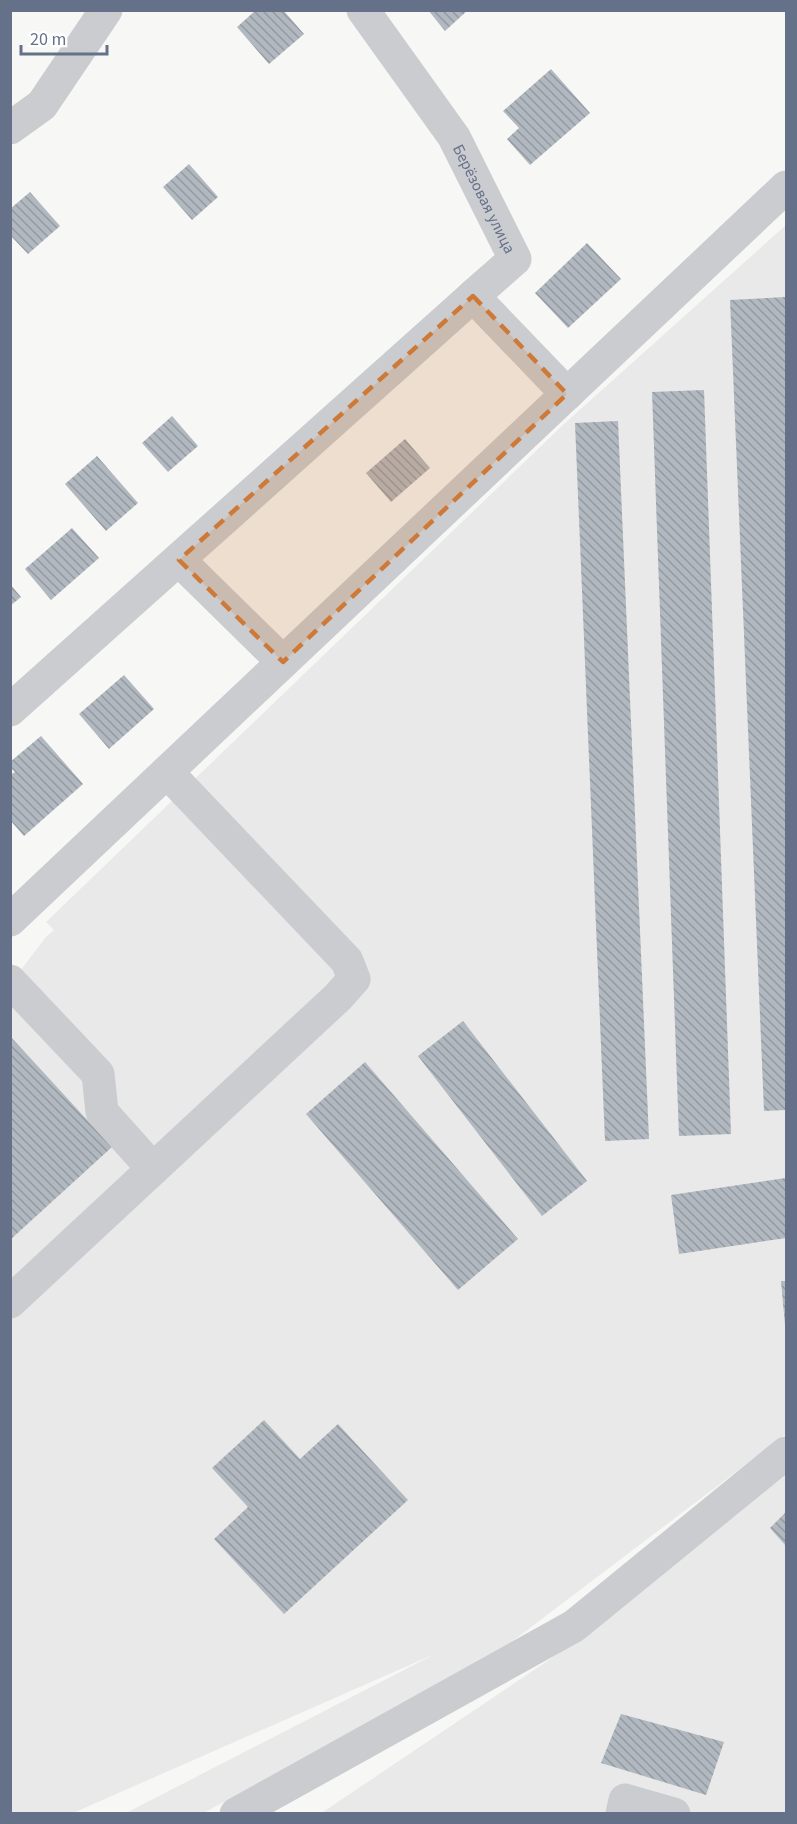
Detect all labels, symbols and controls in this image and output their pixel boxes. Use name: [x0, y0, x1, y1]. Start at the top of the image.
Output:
scale bar: [21, 18, 106, 56]
text: 20 m: [30, 27, 66, 52]
street label: Берёзовая улица: [447, 141, 520, 257]

